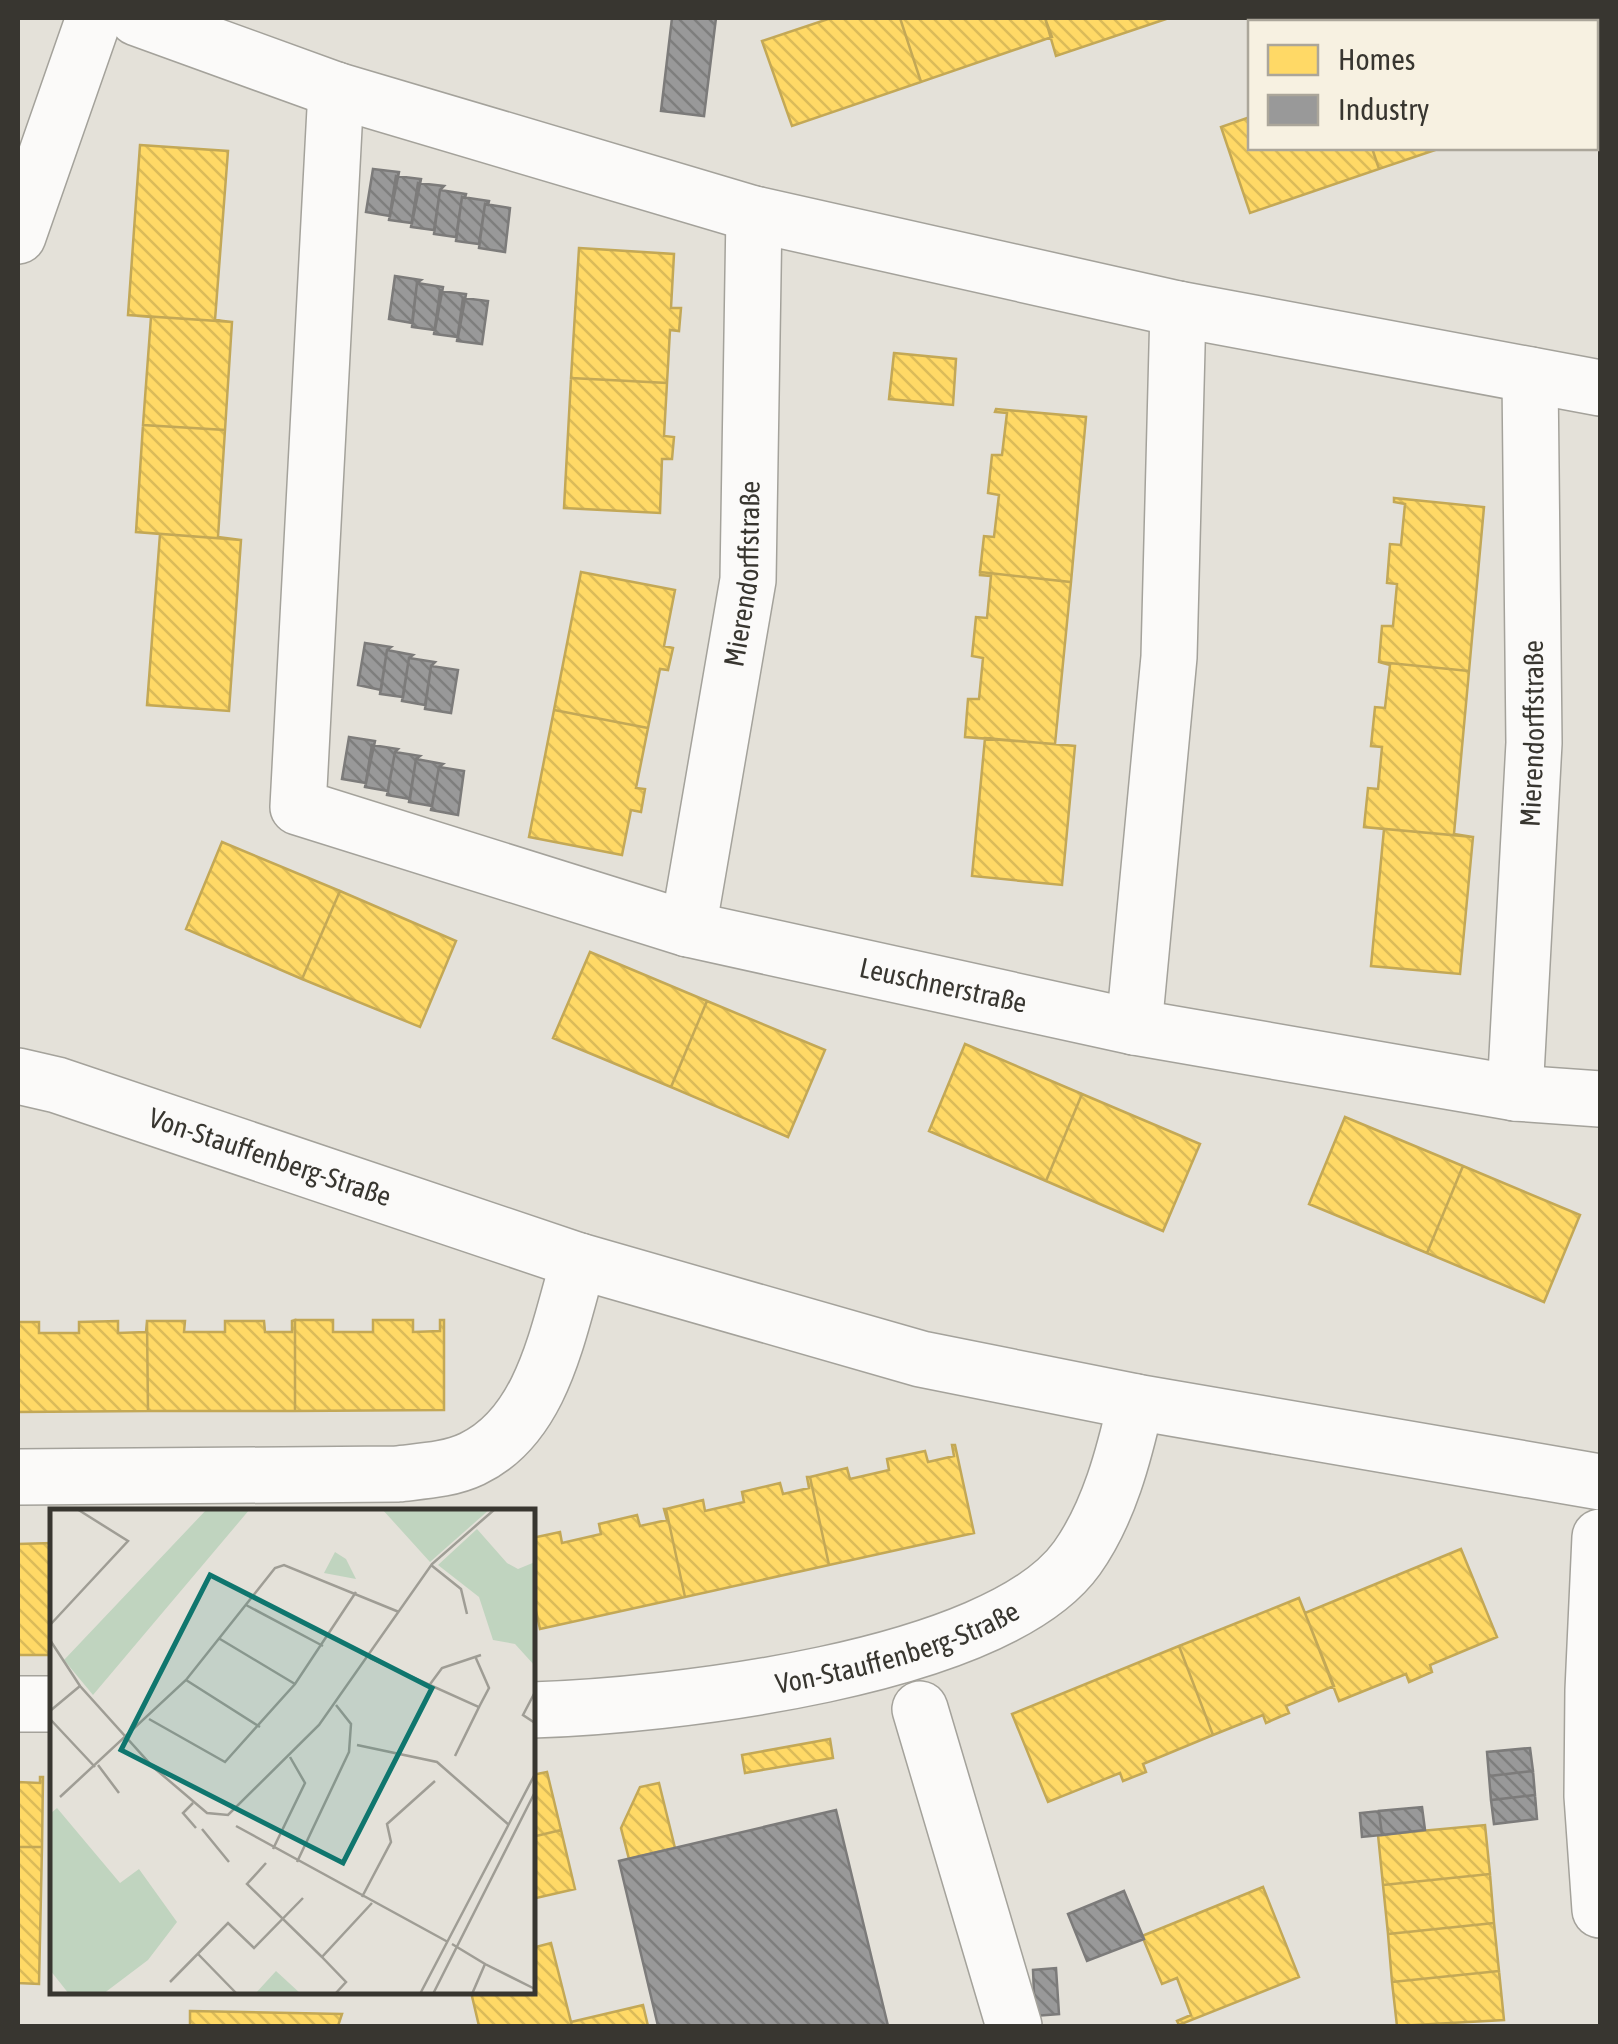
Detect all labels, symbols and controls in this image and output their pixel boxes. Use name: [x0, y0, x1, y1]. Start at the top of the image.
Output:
legend: [1248, 20, 1598, 150]
text: Homes: [1338, 42, 1415, 76]
text: Industry: [1338, 92, 1429, 126]
street label: Mierendorffstraße: [717, 481, 766, 669]
street label: Mierendorffstraße: [1513, 640, 1550, 828]
street label: Leuschnerstraße: [857, 951, 1030, 1019]
street label: Von-Stauffenberg-Straße: [145, 1101, 395, 1213]
inset map: [50, 1509, 535, 1994]
street label: Von-Stauffenberg-Straße: [773, 1595, 1024, 1700]

